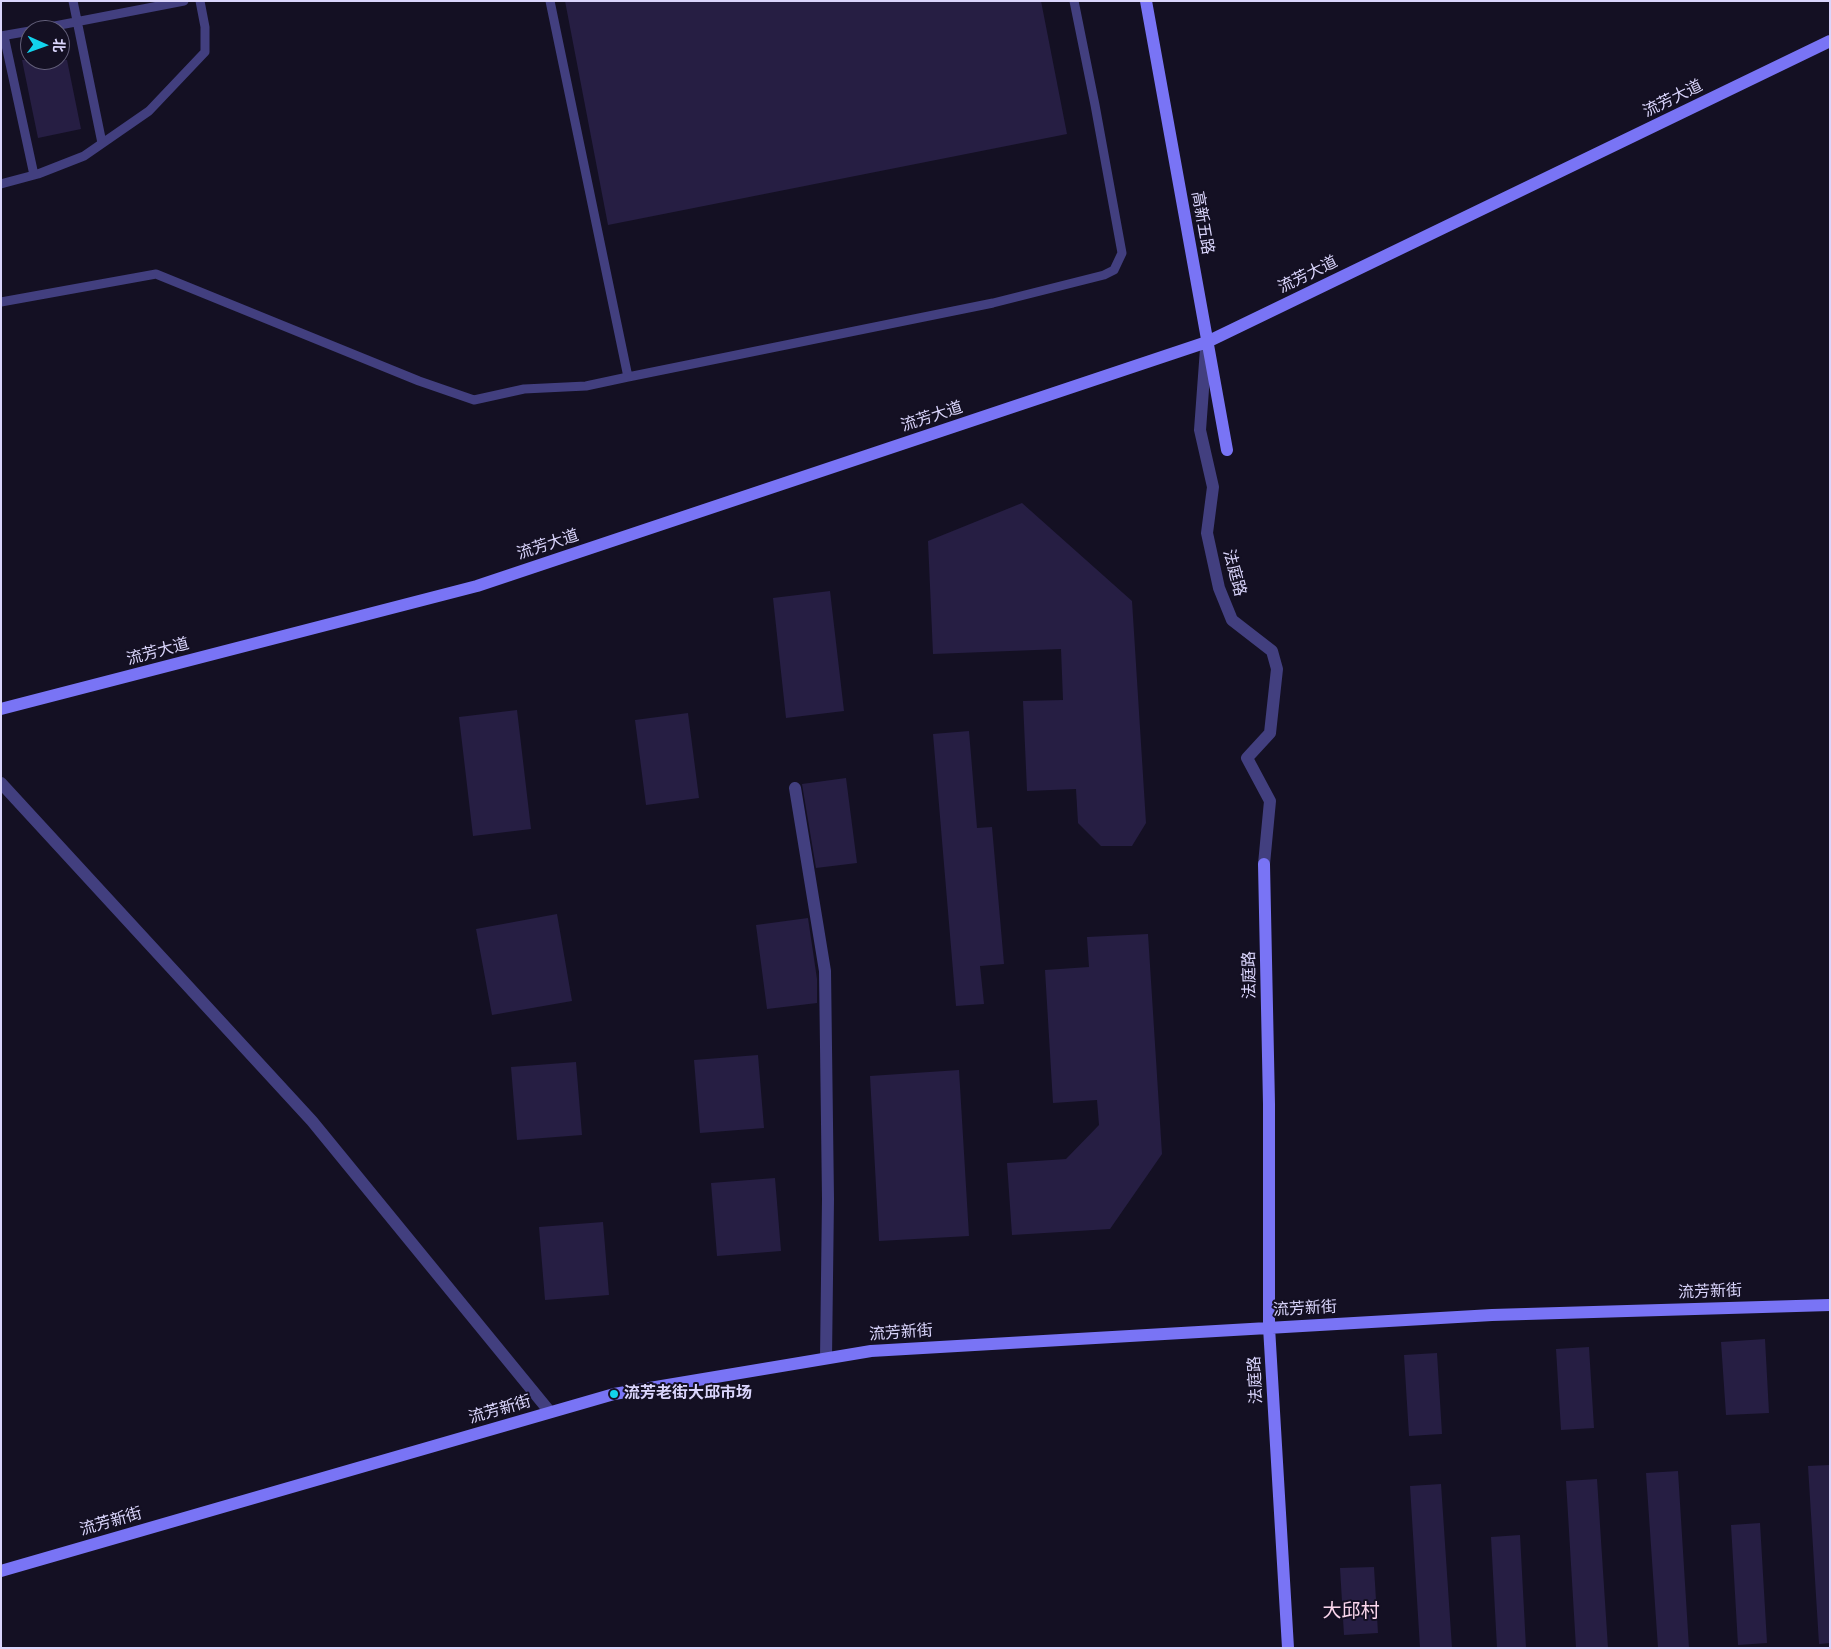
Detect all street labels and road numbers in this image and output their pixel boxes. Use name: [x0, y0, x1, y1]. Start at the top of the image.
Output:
street label: 流芳大道: [1640, 76, 1706, 122]
street label: 高新五路: [1187, 190, 1217, 256]
street label: 流芳大道: [1275, 252, 1341, 298]
street label: 流芳大道: [899, 398, 965, 436]
street label: 流芳大道: [515, 526, 581, 564]
street label: 法庭路: [1219, 547, 1249, 599]
street label: 流芳大道: [125, 634, 191, 670]
street label: 法庭路: [1240, 951, 1260, 999]
street label: 流芳新街: [1678, 1281, 1742, 1303]
street label: 流芳新街: [1273, 1298, 1337, 1320]
street label: 流芳新街: [868, 1321, 934, 1345]
street label: 法庭路: [1245, 1356, 1267, 1404]
street label: 流芳新街: [467, 1392, 533, 1428]
street label: 流芳新街: [78, 1504, 144, 1540]

